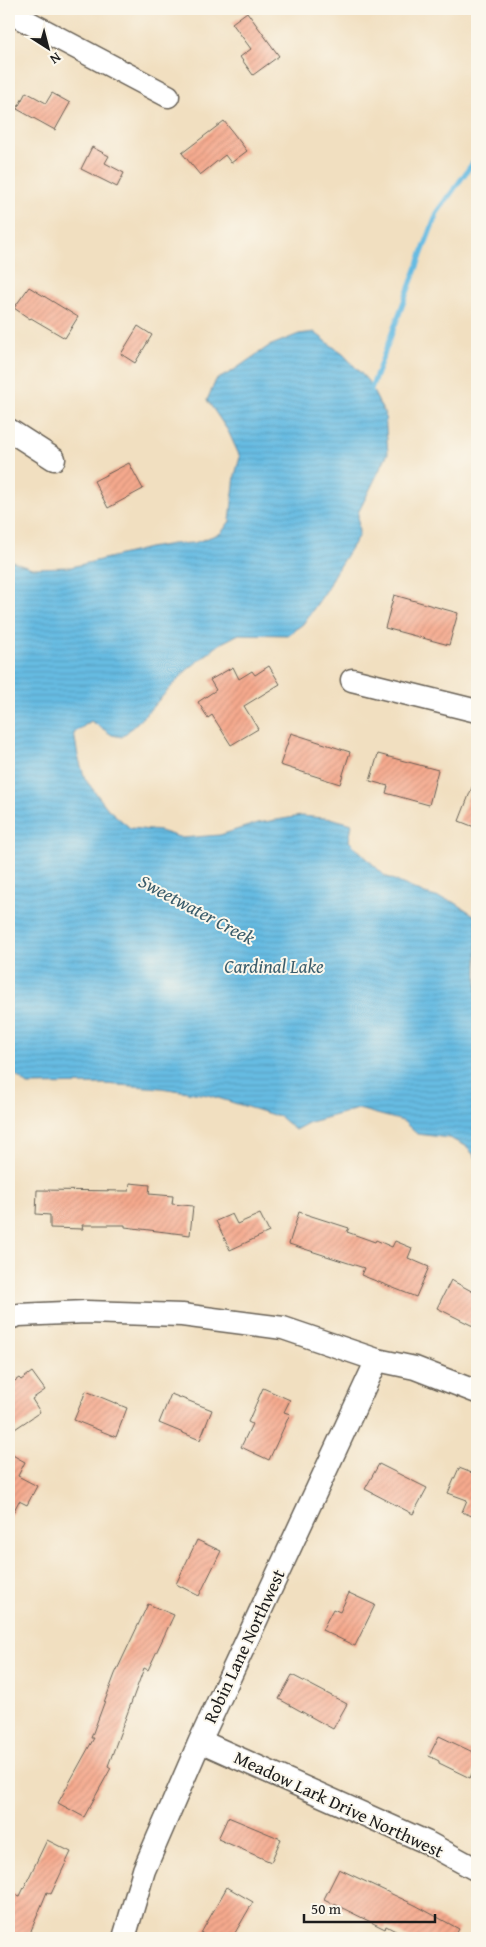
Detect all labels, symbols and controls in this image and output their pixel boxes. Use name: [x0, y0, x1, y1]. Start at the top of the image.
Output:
north arrow: [22, 22, 72, 72]
text: N: [45, 48, 65, 70]
water label: Sweetwater Creek: [134, 867, 260, 952]
water label: Cardinal Lake: [224, 952, 324, 980]
street label: Robin Lane Northwest: [196, 1564, 292, 1727]
street label: Meadow Lark Drive Northwest: [230, 1744, 449, 1865]
scale bar: [304, 1892, 435, 1924]
text: 50 m: [311, 1898, 342, 1919]

